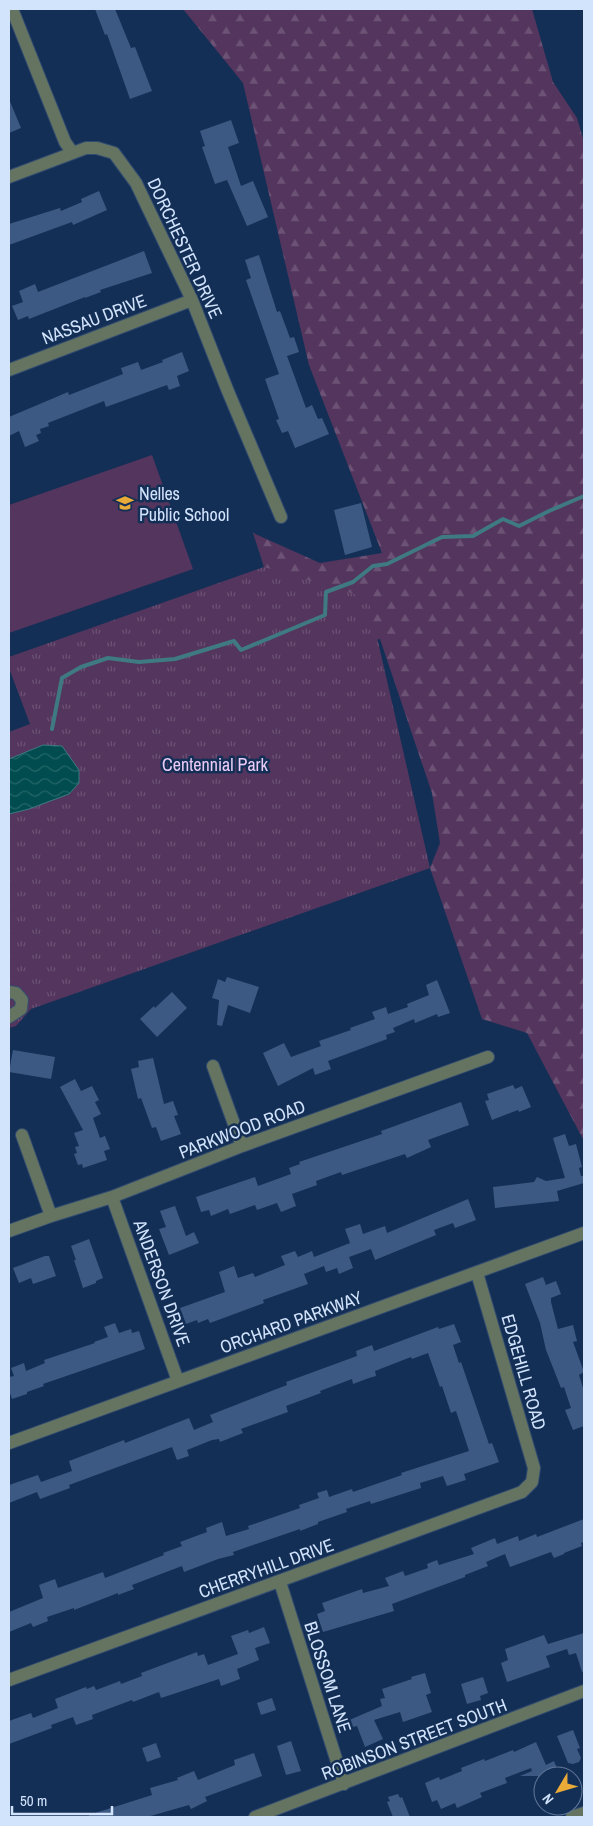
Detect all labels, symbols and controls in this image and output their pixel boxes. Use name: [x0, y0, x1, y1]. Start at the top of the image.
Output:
street label: DORCHESTER DRIVE: [141, 174, 229, 322]
street label: NASSAU DRIVE: [38, 288, 150, 350]
place label: Nelles Public School: [139, 481, 229, 527]
school or university icon: Nelles Public School: [115, 493, 135, 513]
park label: Centennial Park: [162, 752, 269, 777]
street label: PARKWOOD ROAD: [175, 1093, 309, 1165]
street label: ANDERSON DRIVE: [127, 1215, 196, 1350]
street label: ORCHARD PARKWAY: [216, 1285, 366, 1359]
street label: EDGEHILL ROAD: [496, 1311, 552, 1433]
street label: CHERRYHILL DRIVE: [195, 1532, 337, 1604]
street label: BLOSSOM LANE: [298, 1618, 358, 1736]
street label: ROBINSON STREET SOUTH: [318, 1692, 510, 1786]
north arrow: [533, 1766, 583, 1816]
scale bar: [12, 1784, 112, 1816]
text: 50 m: [20, 1790, 47, 1811]
text: N: [538, 1790, 557, 1808]

